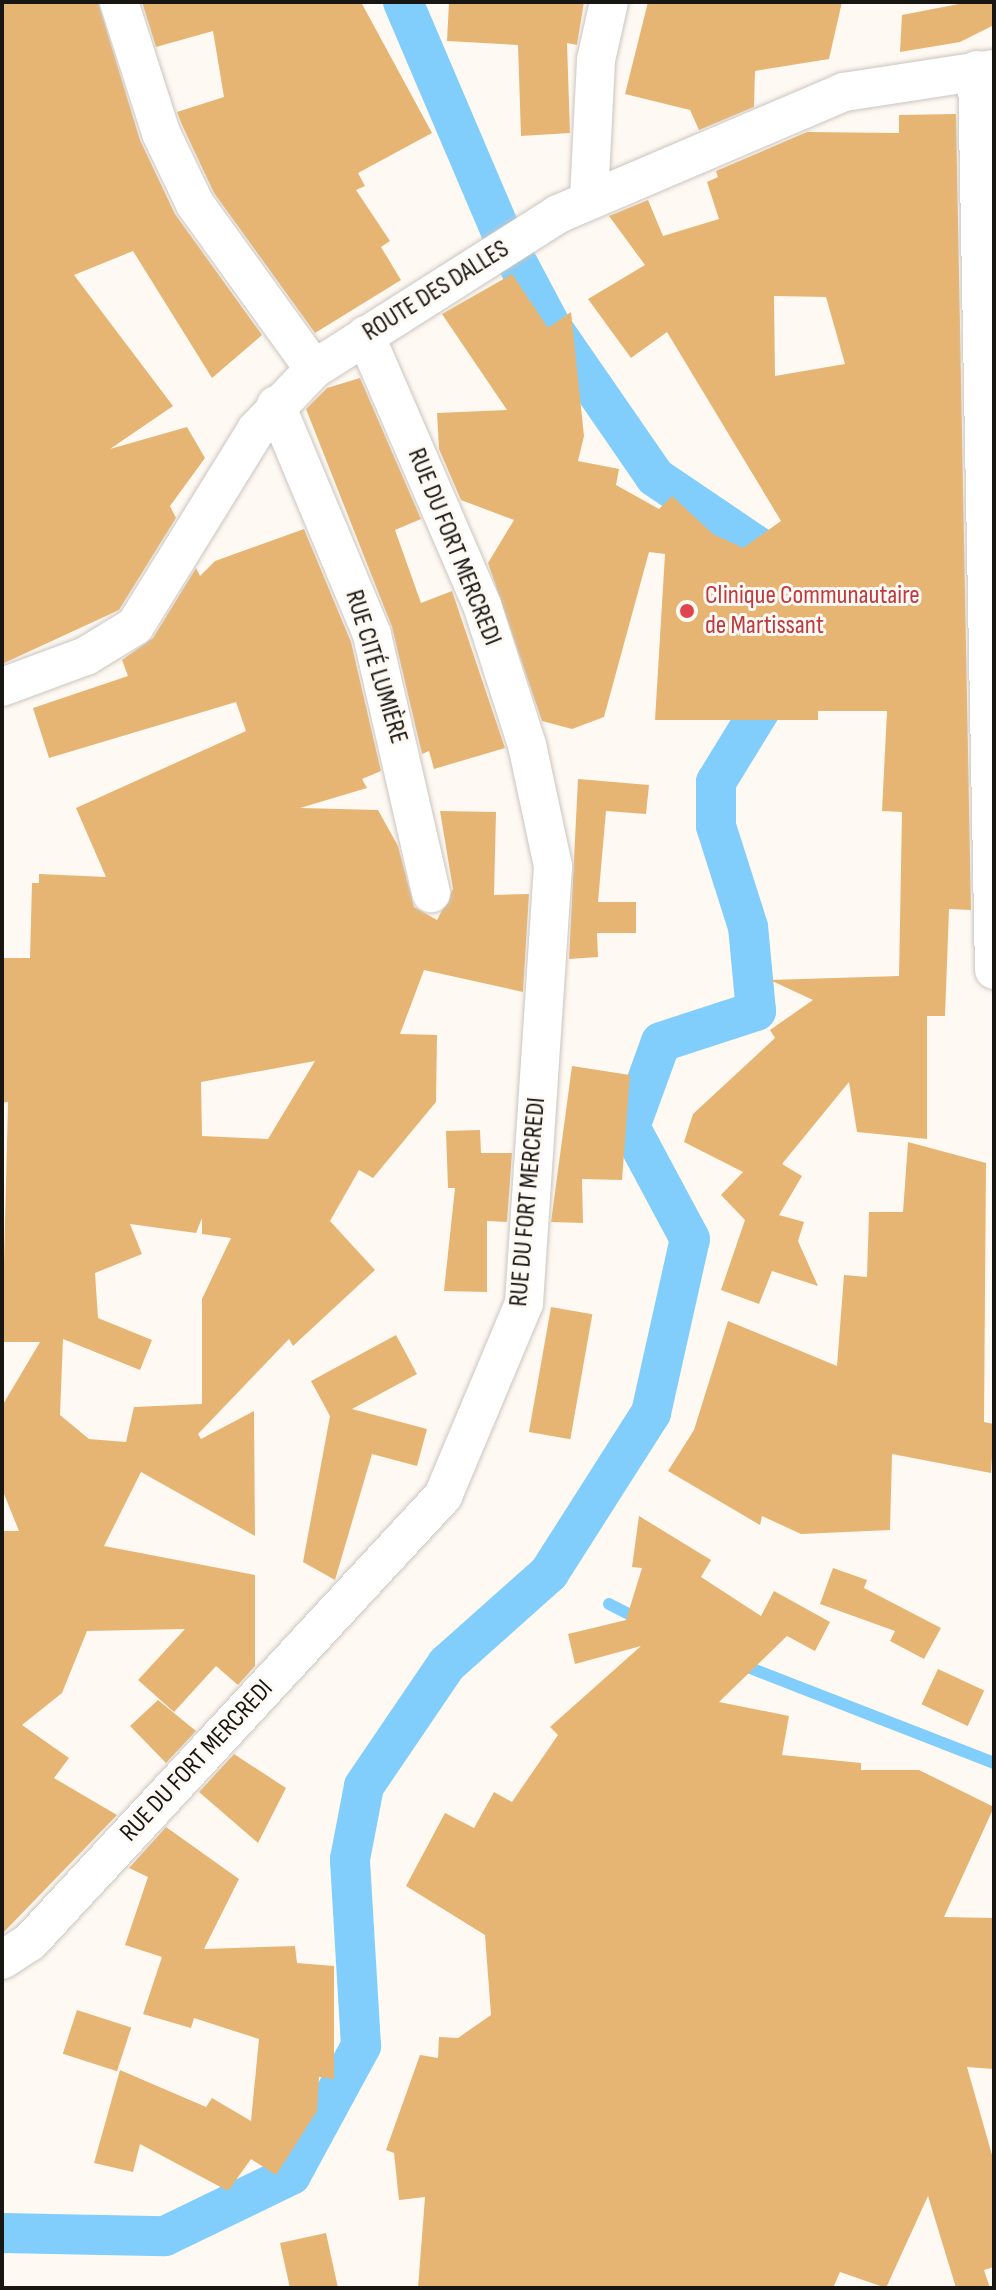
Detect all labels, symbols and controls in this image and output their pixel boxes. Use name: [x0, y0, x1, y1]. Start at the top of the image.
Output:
street label: ROUTE DES DALLES: [357, 234, 515, 348]
street label: RUE DU FORT MERCREDI: [400, 444, 508, 650]
place label: Clinique Communautaire de Martissant: [705, 580, 920, 642]
street label: RUE CITÉ LUMIÈRE: [338, 586, 414, 748]
marker: Clinique Communautaire de Martissant: [676, 600, 698, 622]
street label: RUE DU FORT MERCREDI: [503, 1096, 553, 1308]
street label: RUE DU FORT MERCREDI: [114, 1674, 280, 1848]

